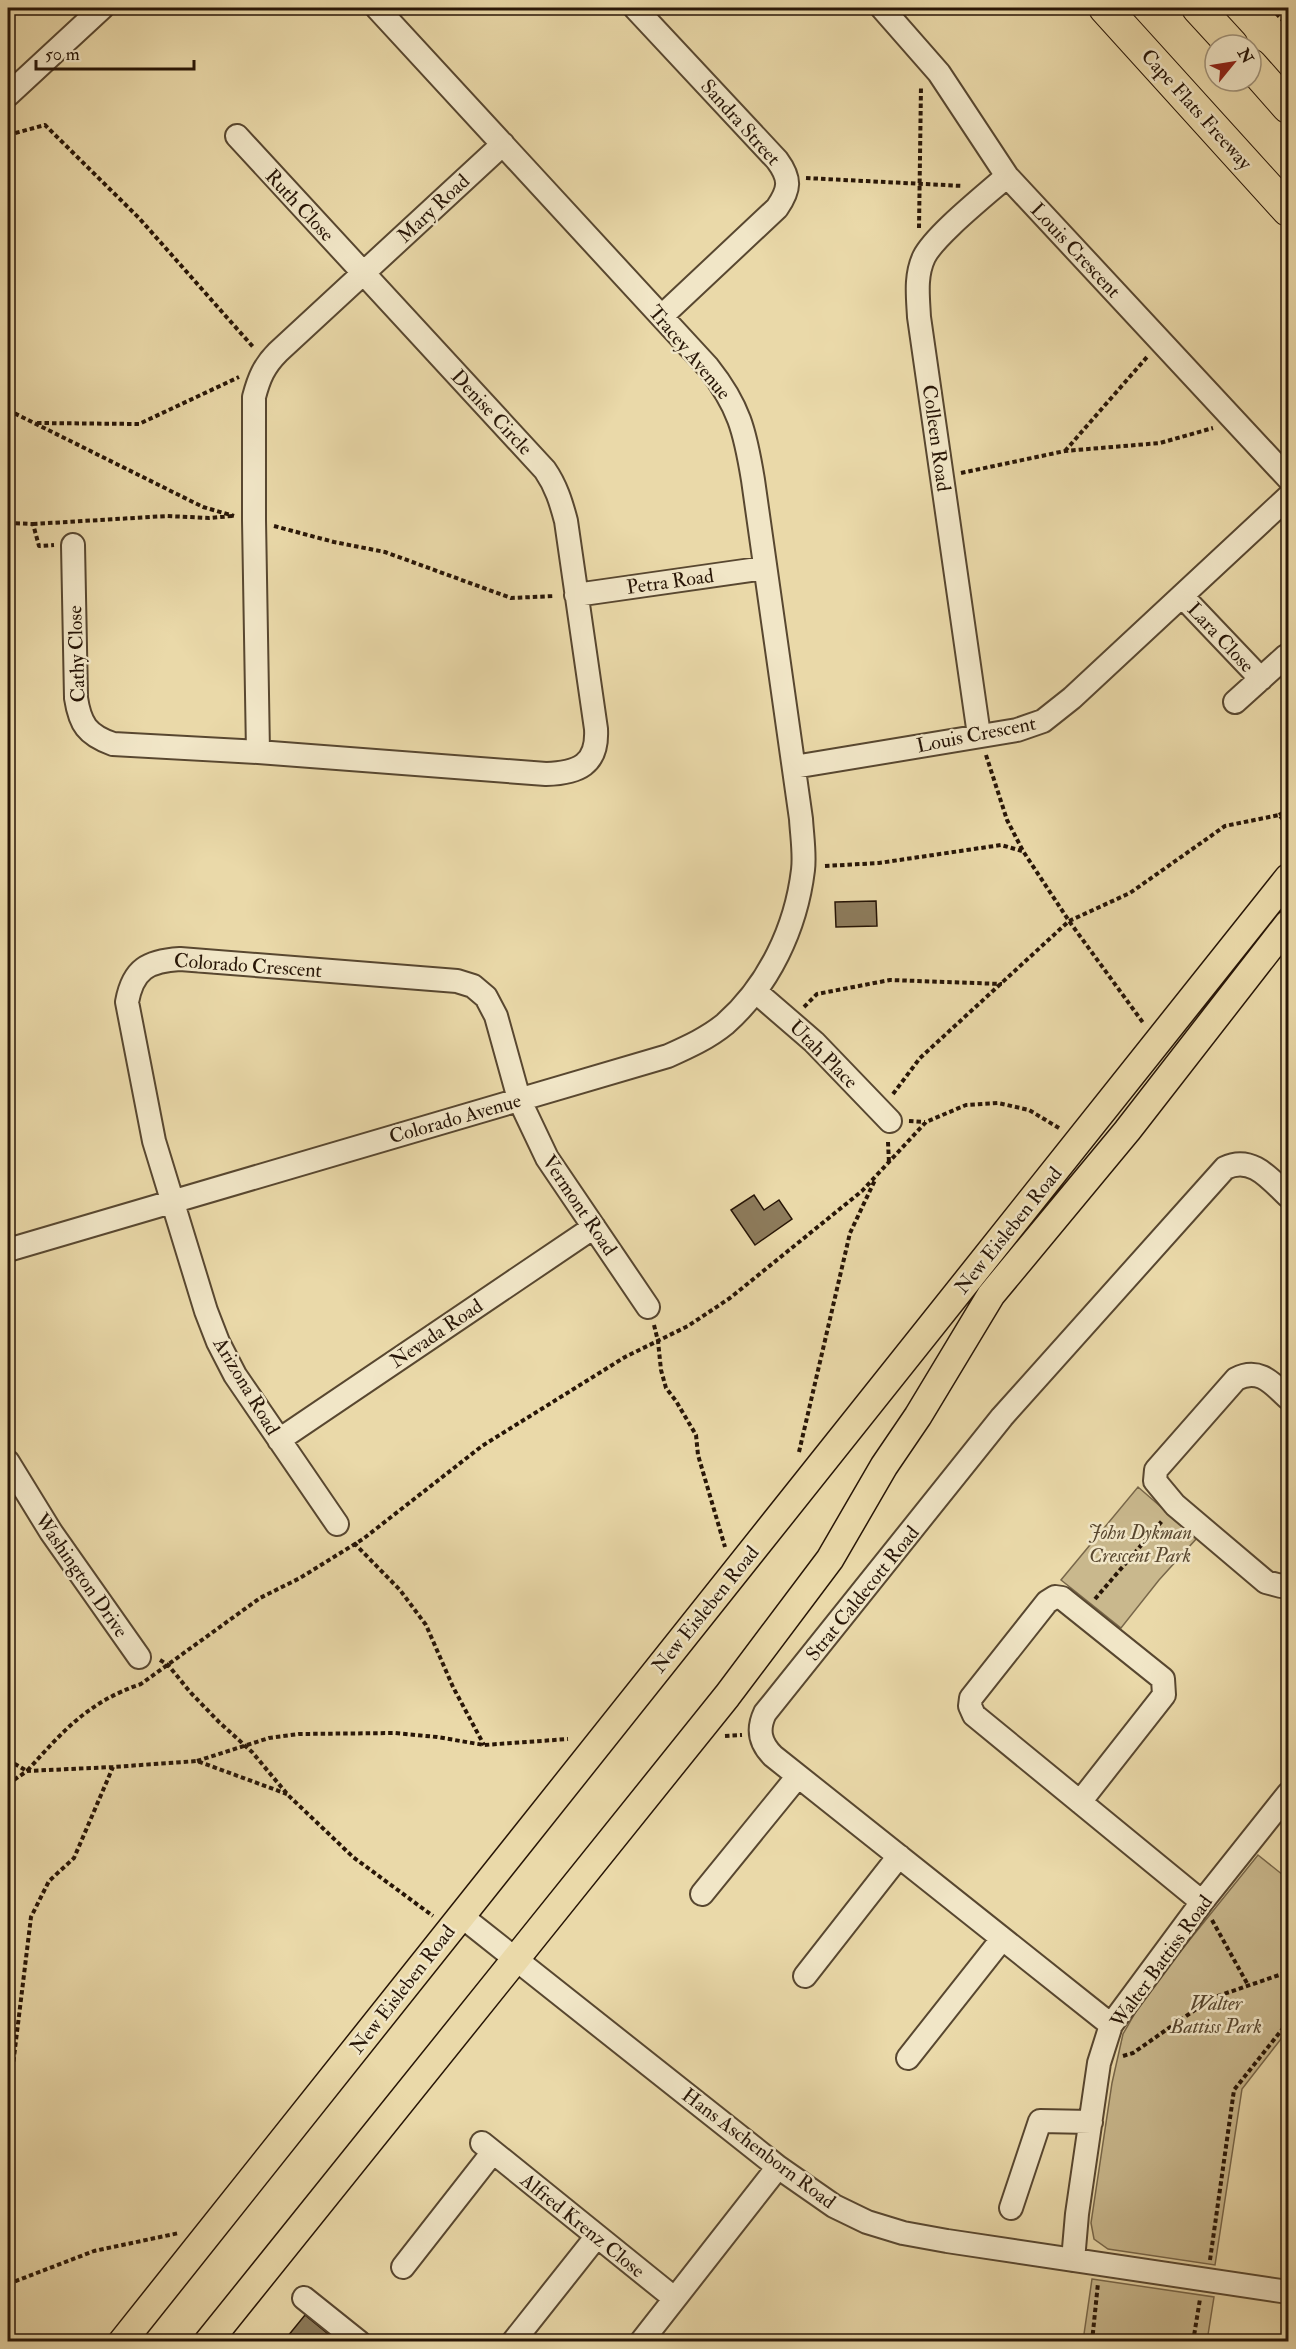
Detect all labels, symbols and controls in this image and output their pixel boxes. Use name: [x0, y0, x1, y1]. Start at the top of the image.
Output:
scale bar: [36, 33, 194, 71]
north arrow: [1203, 33, 1263, 93]
text: 50 m: [45, 43, 80, 66]
street label: Cape Flats Freeway: [1135, 44, 1258, 177]
text: N: [1232, 44, 1258, 68]
street label: Sandra Street: [695, 74, 786, 171]
street label: Ruth Close: [260, 164, 340, 247]
street label: Mary Road: [392, 169, 475, 248]
street label: Louis Crescent: [1025, 198, 1126, 304]
street label: Tracey Avenue: [643, 300, 736, 405]
street label: Denise Circle: [446, 364, 538, 460]
street label: Colleen Road: [917, 383, 956, 493]
street label: Petra Road: [625, 563, 715, 600]
street label: Lara Close: [1182, 597, 1259, 678]
street label: Cathy Close: [62, 605, 91, 703]
street label: Louis Crescent: [914, 711, 1038, 758]
street label: Colorado Crescent: [173, 948, 323, 983]
street label: Utah Place: [784, 1015, 863, 1094]
street label: Colorado Avenue: [386, 1088, 524, 1149]
street label: Vermont Road: [537, 1150, 622, 1261]
street label: New Eisleben Road: [949, 1161, 1068, 1299]
street label: Nevada Road: [385, 1293, 488, 1374]
street label: Arizona Road: [207, 1332, 286, 1440]
street label: Washington Drive: [29, 1508, 134, 1642]
park label: John Dykman Crescent Park: [1088, 1520, 1192, 1568]
street label: Strat Caldecott Road: [800, 1521, 925, 1666]
street label: New Eisleben Road: [646, 1540, 765, 1678]
street label: Walter Battiss Road: [1104, 1890, 1218, 2033]
street label: New Eisleben Road: [344, 1920, 461, 2059]
park label: Walter Battiss Park: [1169, 1991, 1262, 2039]
street label: Hans Aschenborn Road: [677, 2082, 841, 2214]
street label: Alfred Krenz Close: [515, 2167, 650, 2283]

